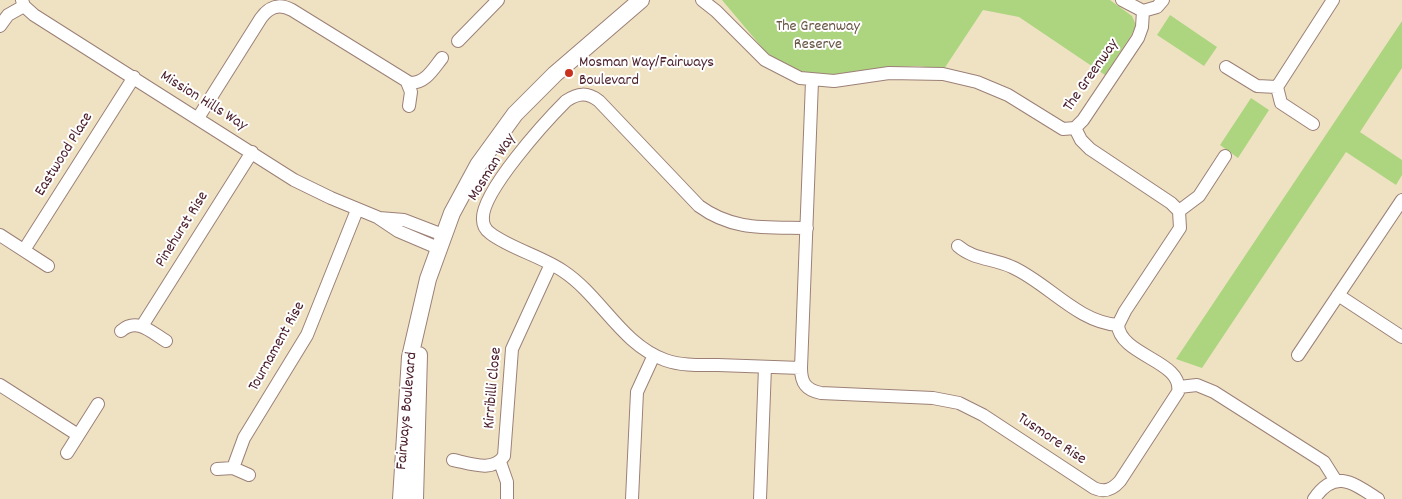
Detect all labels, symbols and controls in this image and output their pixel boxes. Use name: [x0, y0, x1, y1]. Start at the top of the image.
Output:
park label: The Greenway Reserve: [776, 18, 860, 56]
street label: The Greenway: [1060, 36, 1124, 116]
place label: Mosman Way/Fairways Boulevard: [579, 54, 714, 92]
marker: Mosman Way/Fairways Boulevard: [563, 67, 575, 79]
street label: Mission Hills Way: [156, 68, 250, 136]
street label: Eastwood Place: [32, 110, 98, 200]
street label: Mosman Way: [465, 131, 521, 205]
street label: Pinehurst Rise: [152, 189, 214, 271]
street label: Tournament Rise: [246, 299, 310, 395]
street label: Kirribilli Close: [481, 346, 507, 430]
street label: Fairways Boulevard: [393, 351, 423, 471]
street label: Tusmore Rise: [1013, 410, 1089, 470]

